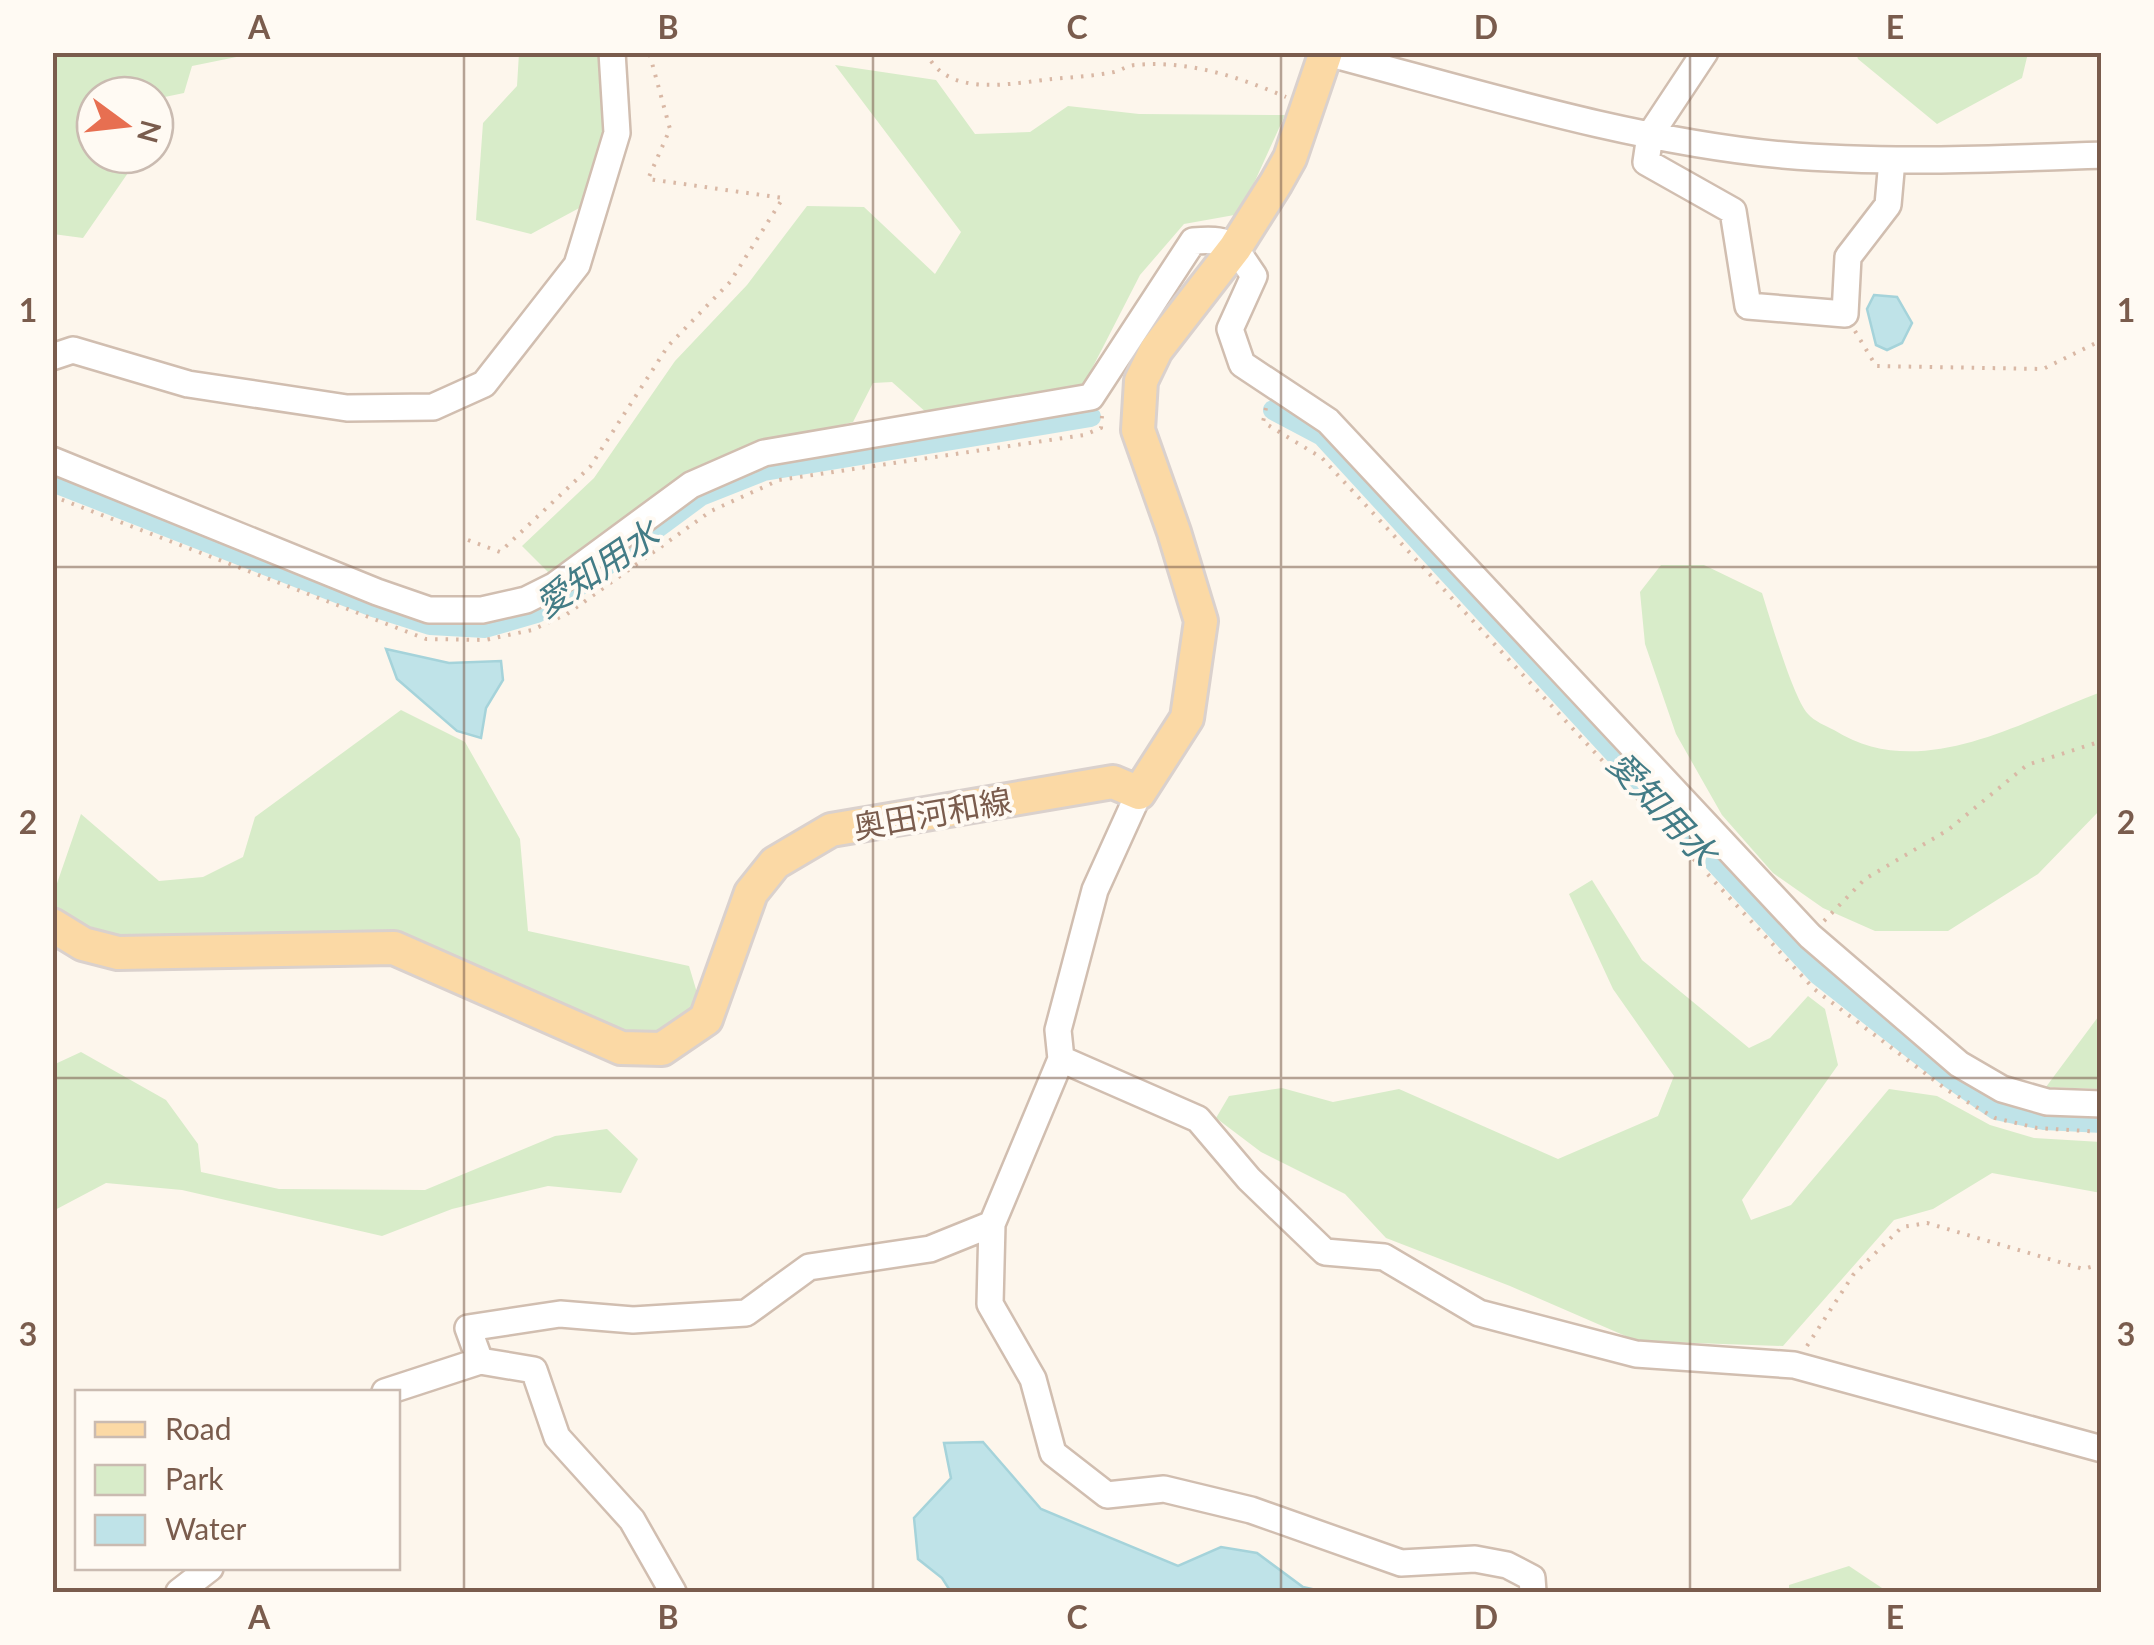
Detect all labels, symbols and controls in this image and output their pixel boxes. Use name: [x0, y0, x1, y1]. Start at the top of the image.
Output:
text: A: [247, 7, 271, 46]
text: B: [657, 7, 679, 46]
text: C: [1066, 7, 1088, 46]
text: D: [1474, 7, 1498, 46]
text: E: [1886, 7, 1904, 46]
north arrow: [75, 75, 175, 175]
text: N: [131, 117, 169, 147]
text: 1: [19, 290, 37, 329]
text: 1: [2117, 290, 2135, 329]
water label: 愛知用水: [526, 509, 669, 625]
water label: 愛知用水: [1600, 741, 1729, 875]
street label: 奥田河和線: [850, 780, 1014, 846]
text: 2: [19, 802, 37, 841]
text: 2: [2117, 802, 2135, 841]
text: 3: [19, 1314, 37, 1353]
text: 3: [2117, 1314, 2135, 1353]
legend: [75, 1390, 400, 1570]
text: Road: [165, 1410, 232, 1446]
text: Park: [165, 1460, 224, 1496]
text: Water: [165, 1510, 247, 1546]
text: A: [247, 1597, 271, 1636]
text: B: [657, 1597, 679, 1636]
text: C: [1066, 1597, 1088, 1636]
text: D: [1474, 1597, 1498, 1636]
text: E: [1886, 1597, 1904, 1636]

